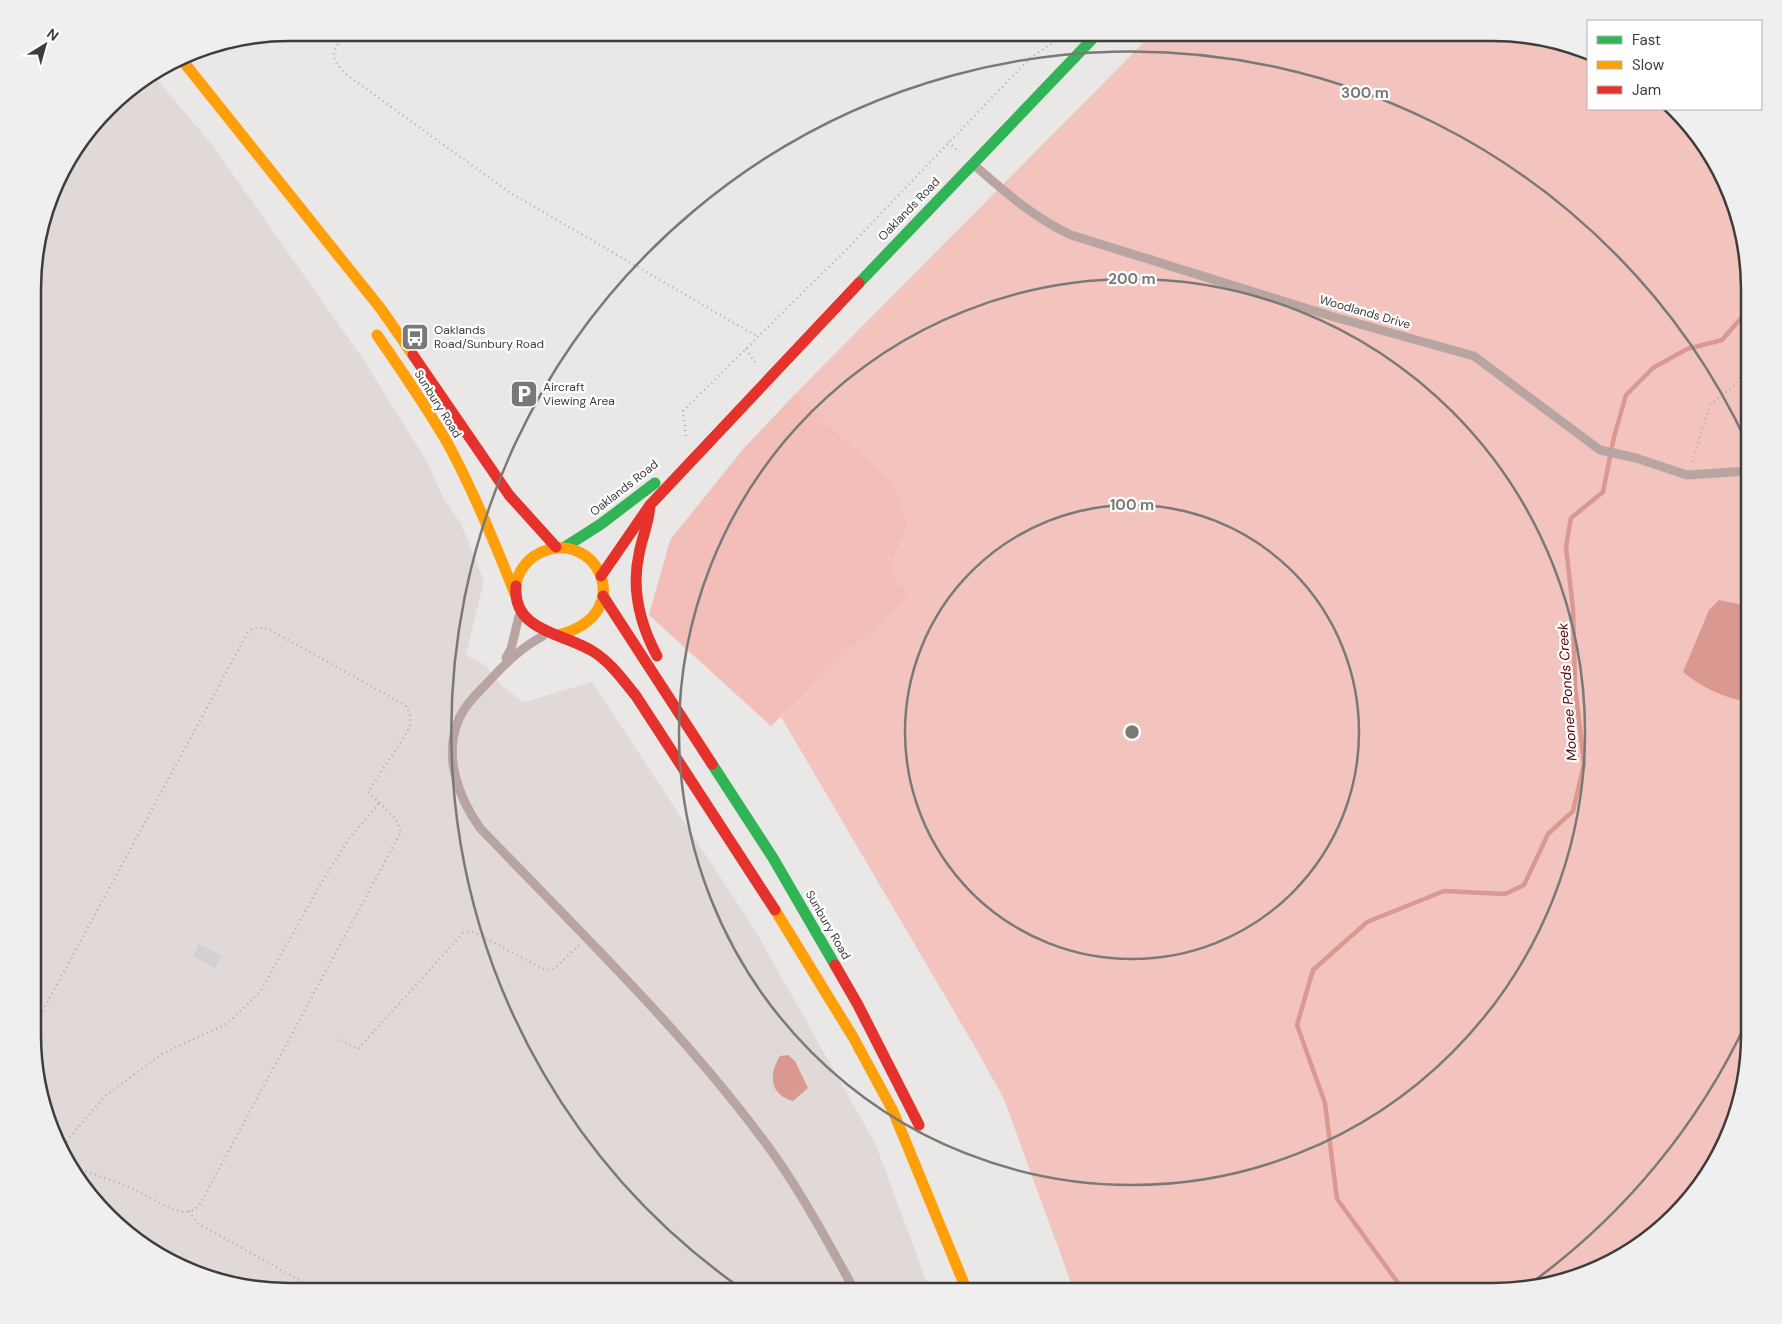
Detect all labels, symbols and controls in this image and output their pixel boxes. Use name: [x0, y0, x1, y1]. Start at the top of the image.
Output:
north arrow: [20, 20, 70, 70]
legend: [1587, 20, 1762, 110]
text: N: [43, 24, 62, 45]
text: Fast: [1632, 30, 1661, 50]
text: Slow: [1632, 55, 1665, 75]
text: Jam: [1632, 80, 1661, 100]
text: 300 m: [1341, 83, 1389, 103]
street label: Oaklands Road: [875, 174, 943, 244]
text: 200 m: [1108, 269, 1156, 289]
street label: Woodlands Drive: [1318, 291, 1413, 333]
bus stop icon: Oaklands Road/Sunbury Road: [400, 322, 430, 352]
place label: Oaklands Road/Sunbury Road: [434, 322, 544, 352]
street label: Sunbury Road: [411, 367, 465, 441]
parking icon: Aircraft Viewing Area: [509, 379, 539, 409]
place label: Aircraft Viewing Area: [543, 379, 615, 409]
street label: Oaklands Road: [587, 456, 661, 520]
text: 100 m: [1110, 495, 1154, 515]
water label: Moonee Ponds Creek: [1553, 621, 1581, 762]
centre of rings: [1123, 723, 1141, 741]
street label: Sunbury Road: [802, 888, 854, 962]

